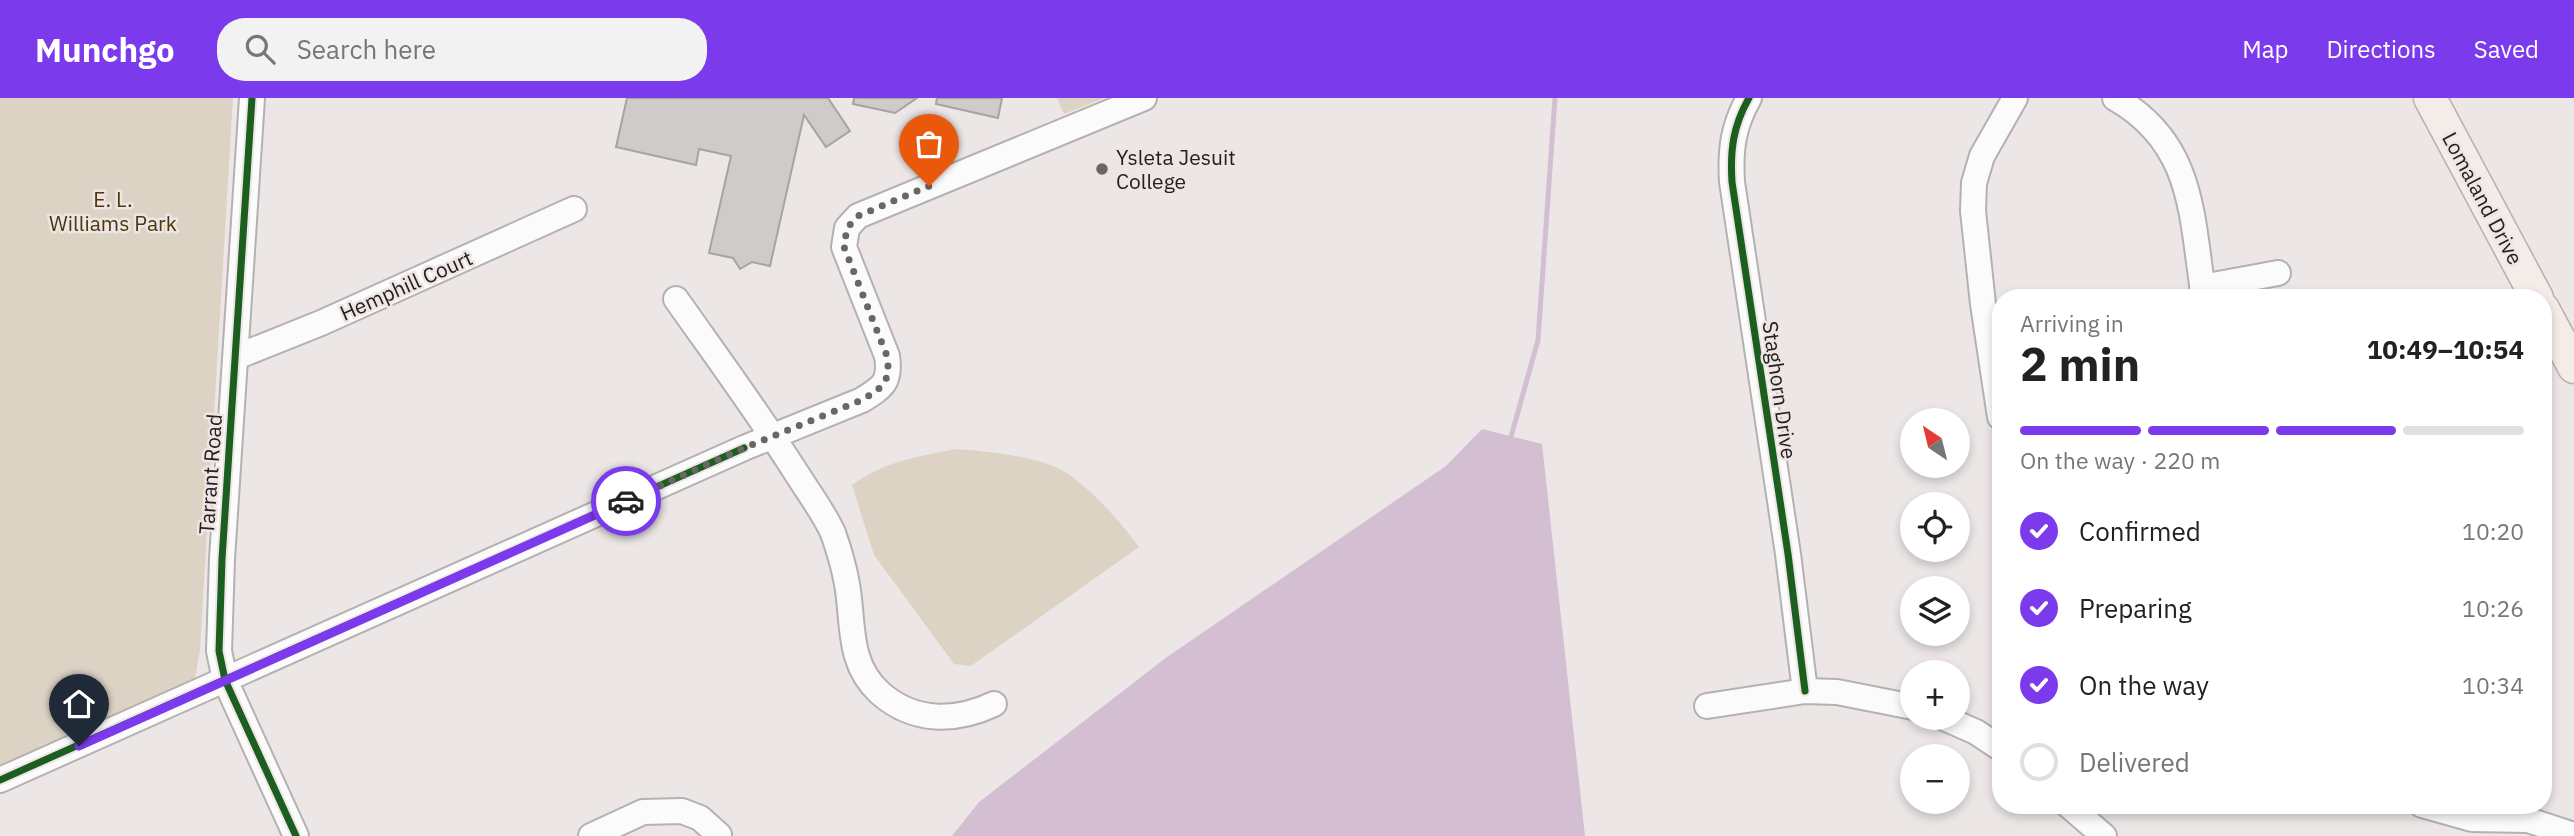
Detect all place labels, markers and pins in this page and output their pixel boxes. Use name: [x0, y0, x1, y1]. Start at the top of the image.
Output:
pin: [899, 114, 959, 186]
place label: Ysleta Jesuit College: [1116, 143, 1236, 195]
marker: Ysleta Jesuit College: [1094, 161, 1110, 177]
pin: [49, 674, 109, 746]

